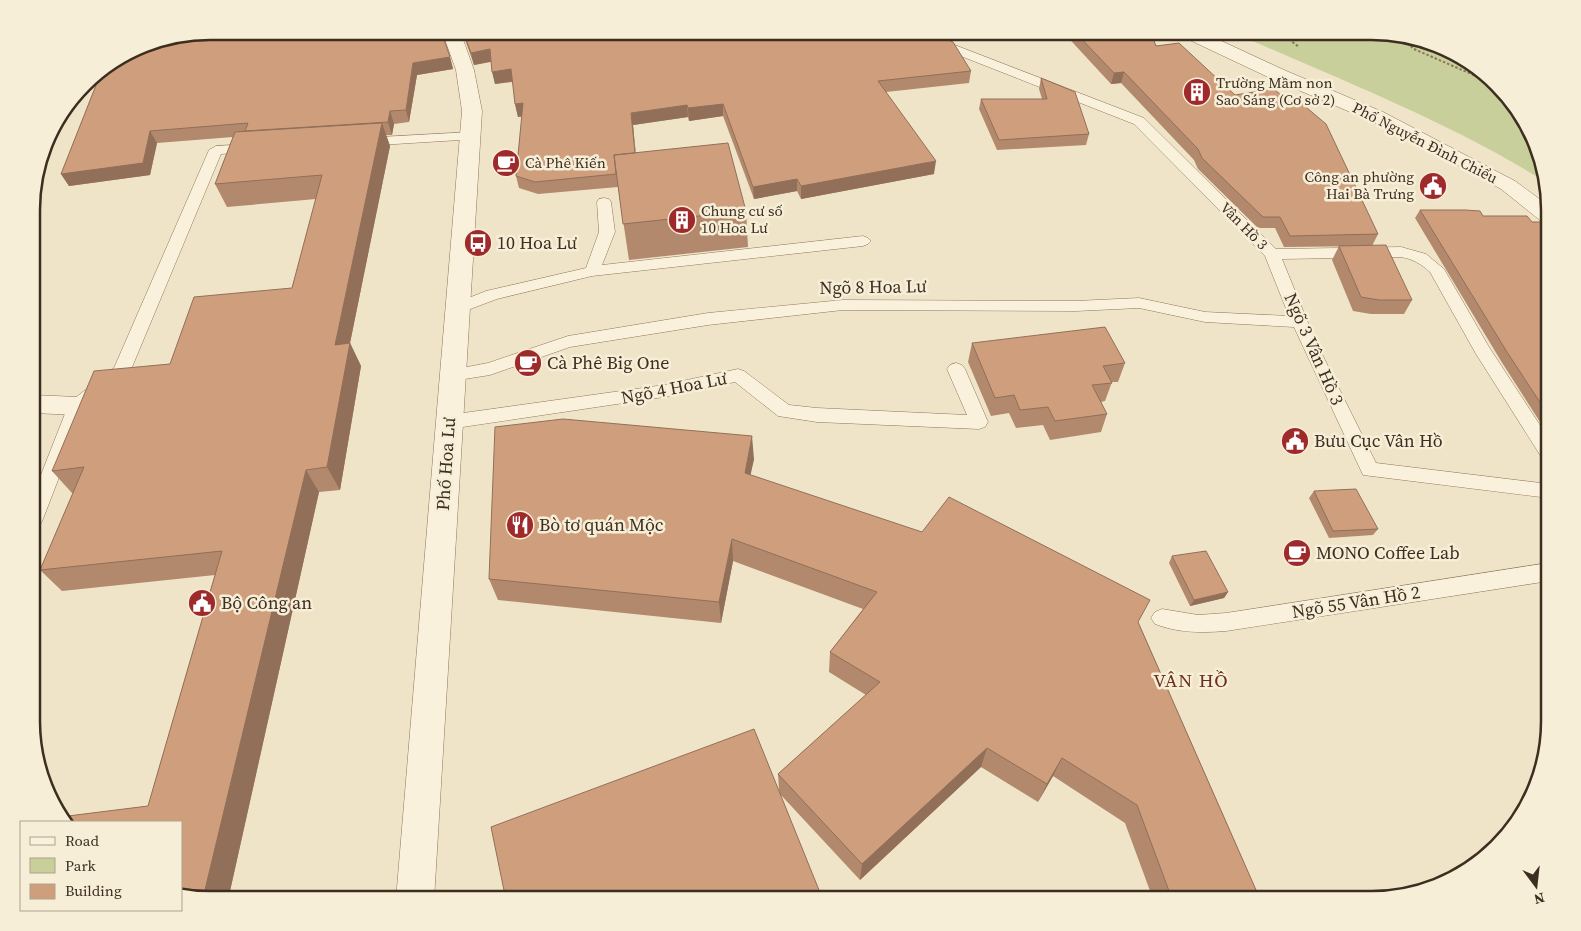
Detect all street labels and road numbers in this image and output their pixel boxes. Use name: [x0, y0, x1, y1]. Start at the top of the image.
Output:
street label: Phố Nguyễn Đình Chiểu: [1349, 97, 1502, 188]
street label: Vân Hồ 3: [1216, 197, 1273, 254]
street label: Ngõ 8 Hoa Lư: [819, 273, 927, 300]
street label: Ngõ 3 Vân Hồ 3: [1279, 289, 1350, 409]
street label: Ngõ 4 Hoa Lư: [619, 365, 729, 410]
street label: Phố Hoa Lư: [430, 416, 461, 511]
street label: Ngõ 55 Vân Hồ 2: [1290, 579, 1422, 624]

